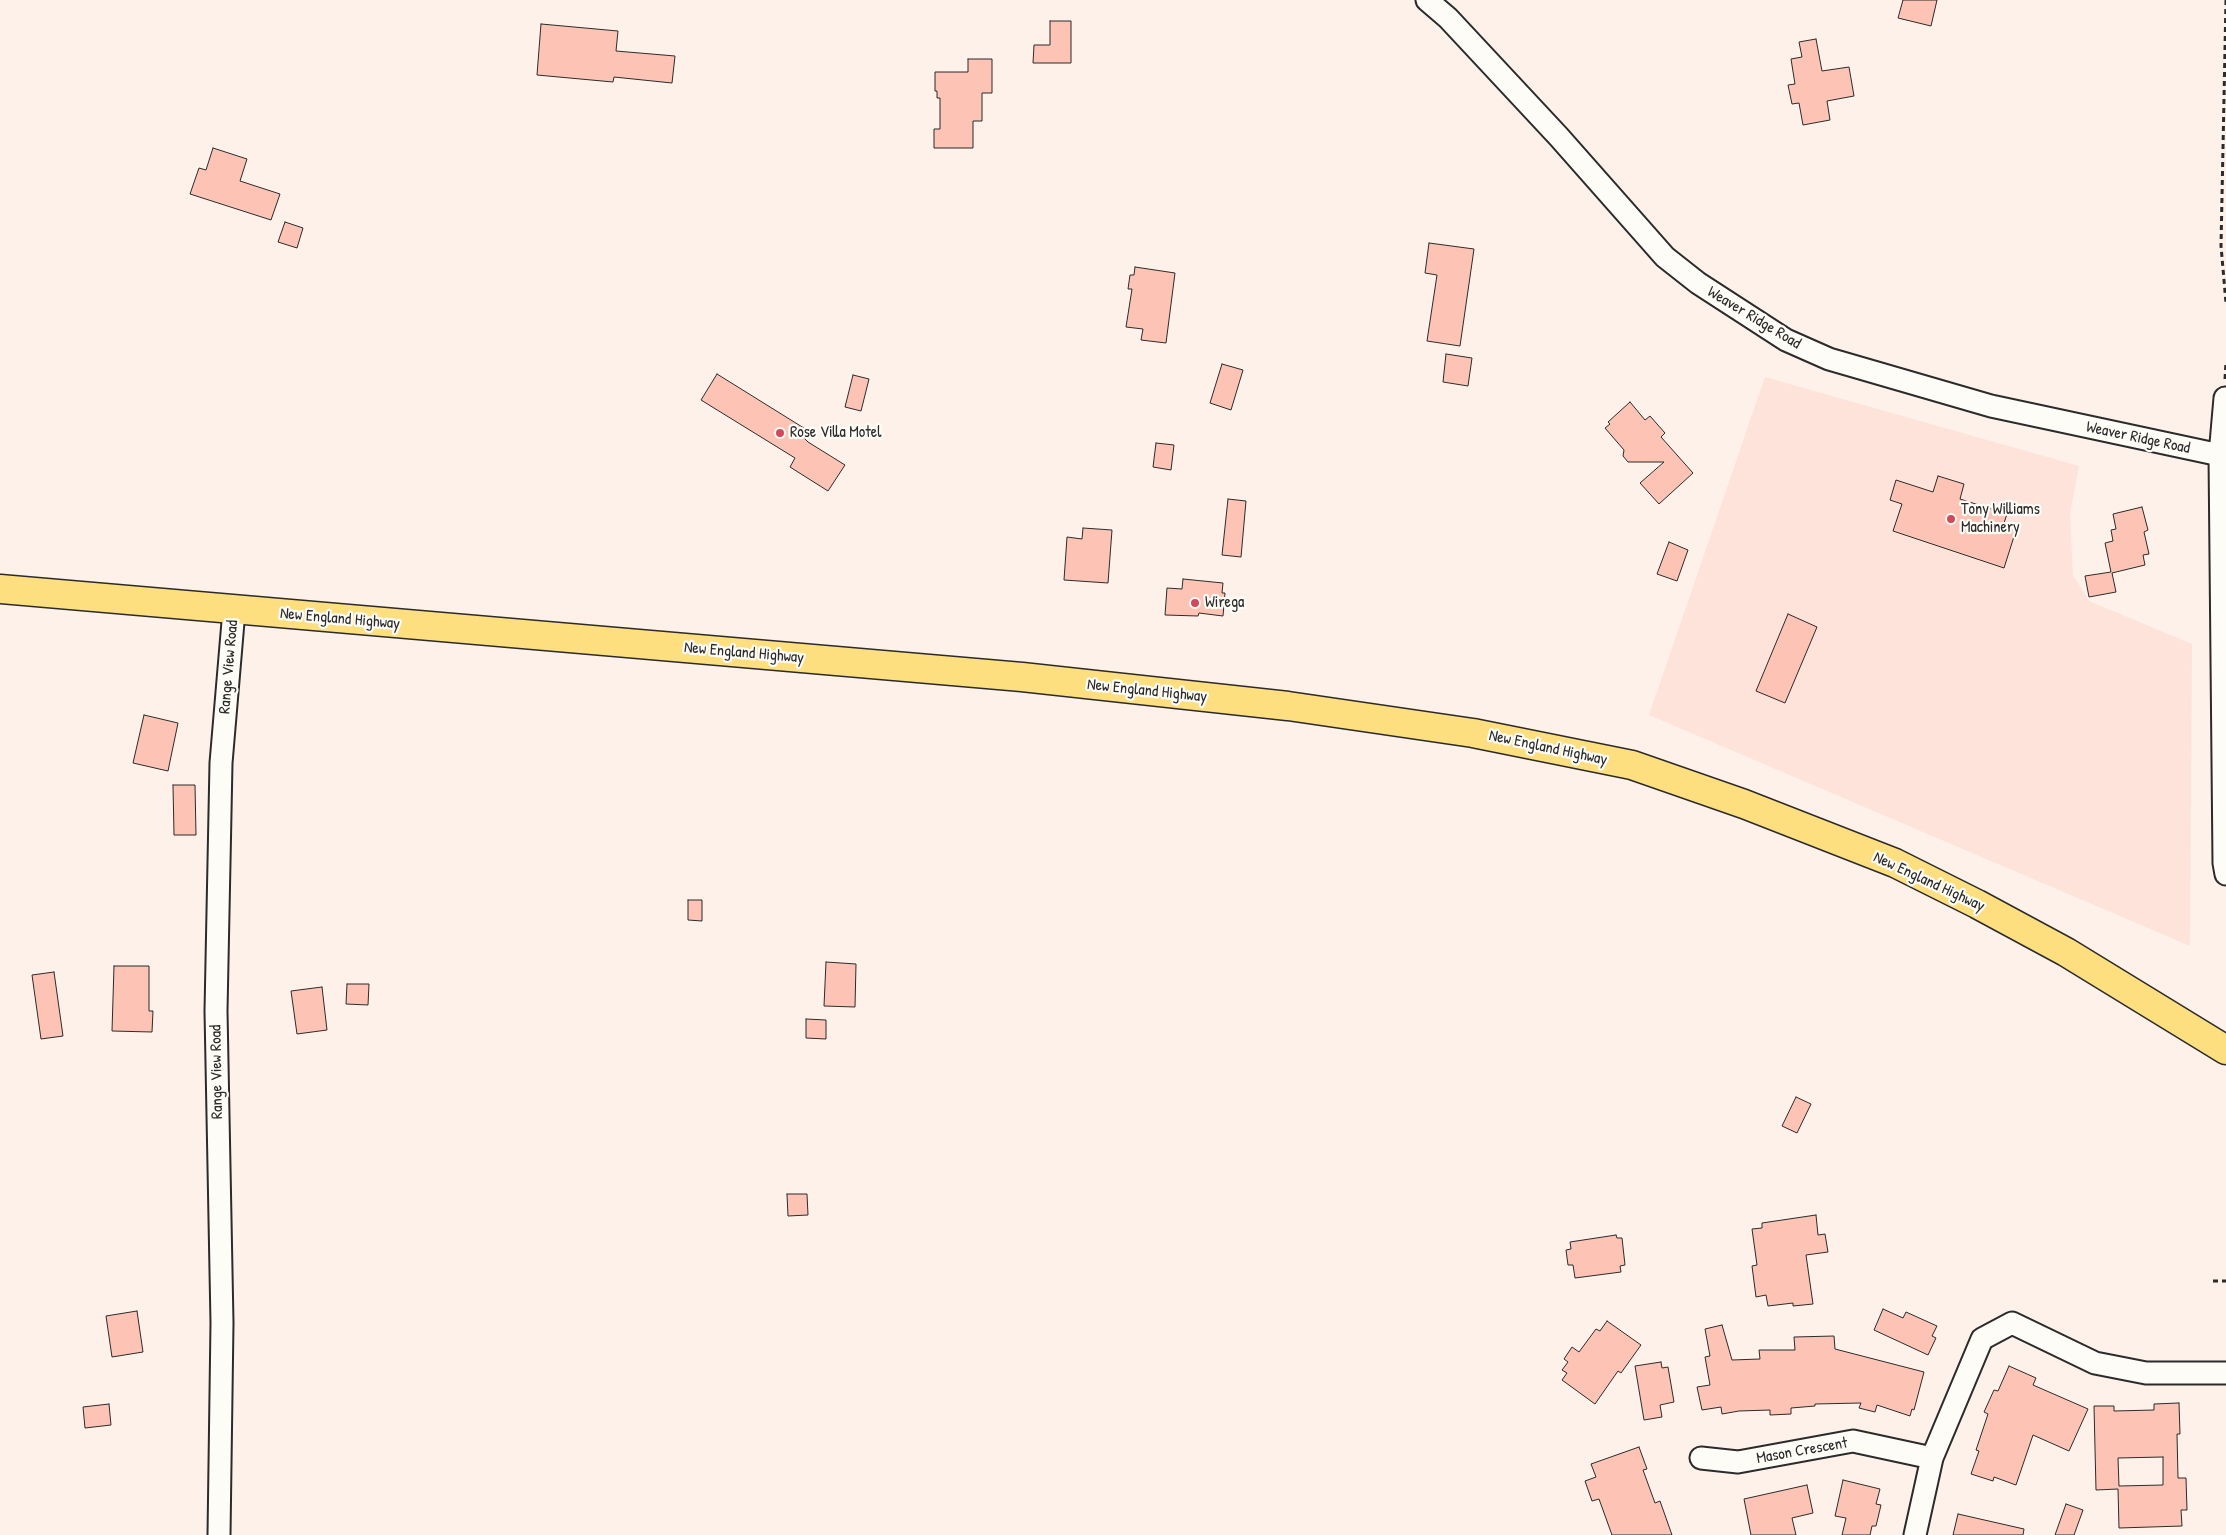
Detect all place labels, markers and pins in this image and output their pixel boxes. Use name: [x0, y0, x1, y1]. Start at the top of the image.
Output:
place label: Rose Villa Motel: [790, 423, 881, 443]
marker: Rose Villa Motel: [774, 427, 786, 439]
place label: Tony Williams Machinery: [1961, 500, 2040, 538]
marker: Tony Williams Machinery: [1945, 513, 1957, 525]
place label: Wirega: [1205, 593, 1244, 613]
marker: Wirega: [1189, 597, 1201, 609]

